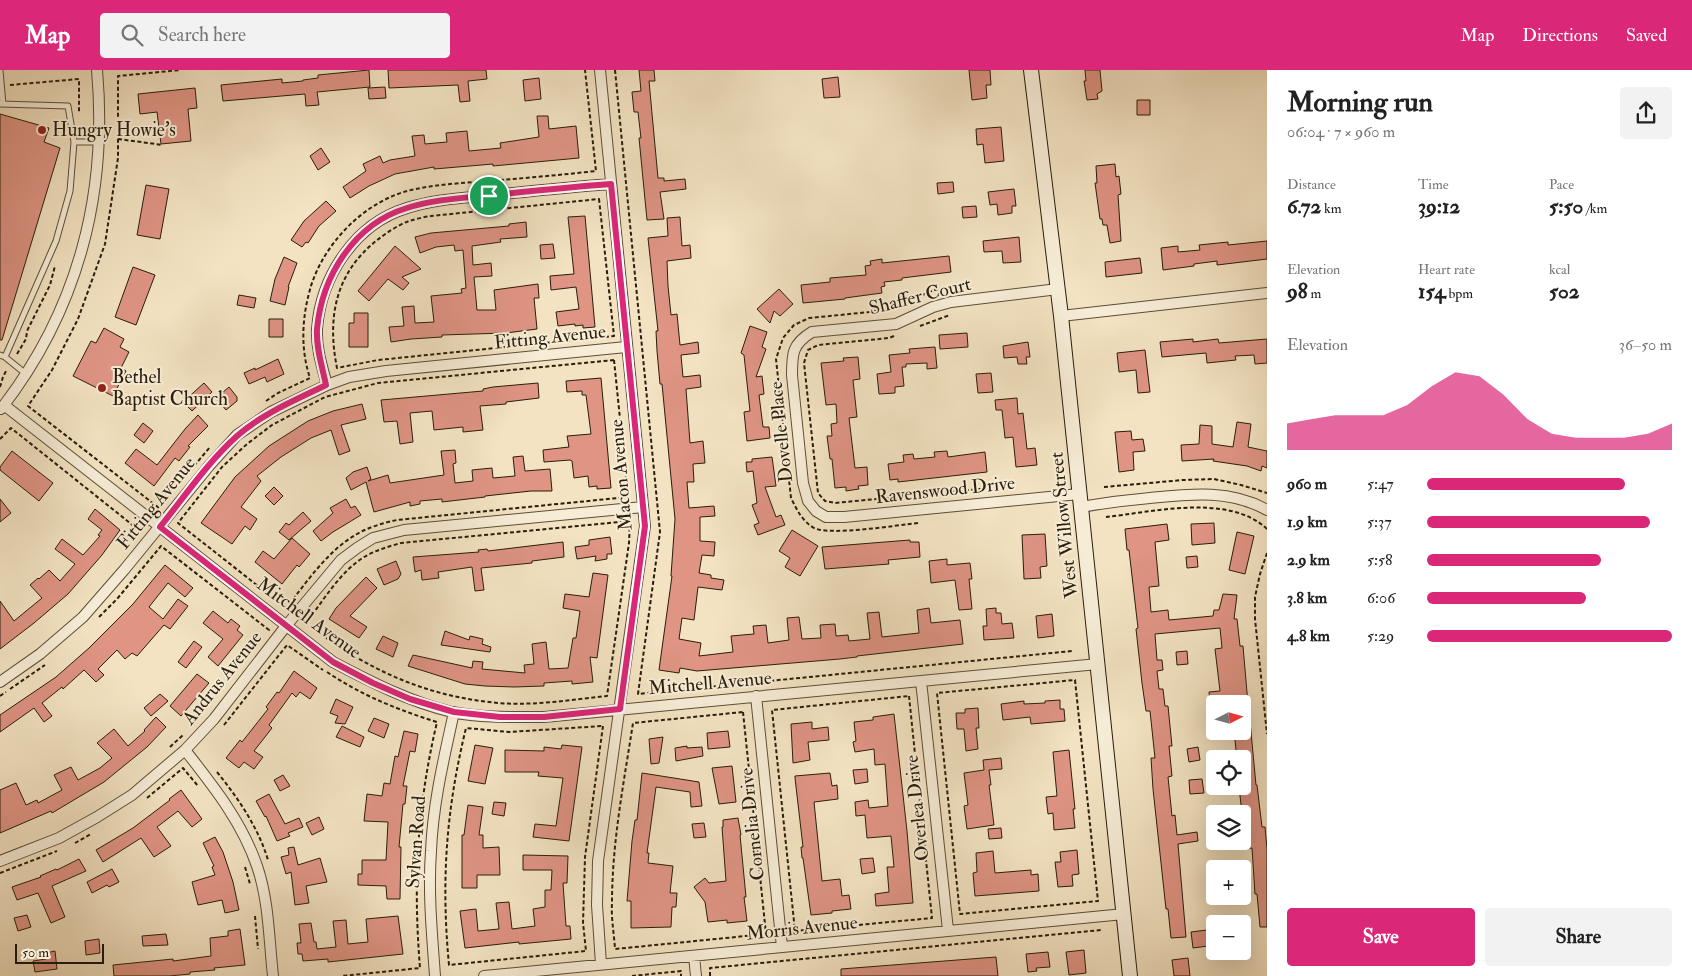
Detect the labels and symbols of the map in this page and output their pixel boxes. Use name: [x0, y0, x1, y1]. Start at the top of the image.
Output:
place label: Hungry Howie's: [52, 118, 176, 142]
marker: Hungry Howie's: [36, 124, 48, 136]
pin: [468, 175, 510, 217]
street label: Shaffer Court: [866, 272, 974, 320]
street label: Fitting Avenue: [493, 319, 607, 355]
place label: Bethel Baptist Church: [112, 365, 228, 412]
street label: Dovelle Place: [764, 380, 798, 484]
marker: Bethel Baptist Church: [96, 382, 108, 394]
street label: Macon Avenue: [604, 418, 638, 532]
street label: West Willow Street: [1044, 451, 1084, 600]
street label: Fitting Avenue: [111, 452, 201, 554]
street label: Ravenswood Drive: [874, 471, 1016, 509]
street label: Mitchell Avenue: [252, 572, 366, 664]
street label: Andrus Avenue: [176, 626, 267, 730]
street label: Mitchell Avenue: [647, 666, 773, 700]
north arrow: [1206, 695, 1251, 740]
street label: Overlea Drive: [899, 754, 934, 862]
street label: Cornelia Drive: [734, 766, 770, 882]
street label: Sylvan Road: [401, 794, 431, 889]
street label: Morris Avenue: [745, 910, 859, 946]
scale bar: [15, 941, 104, 964]

